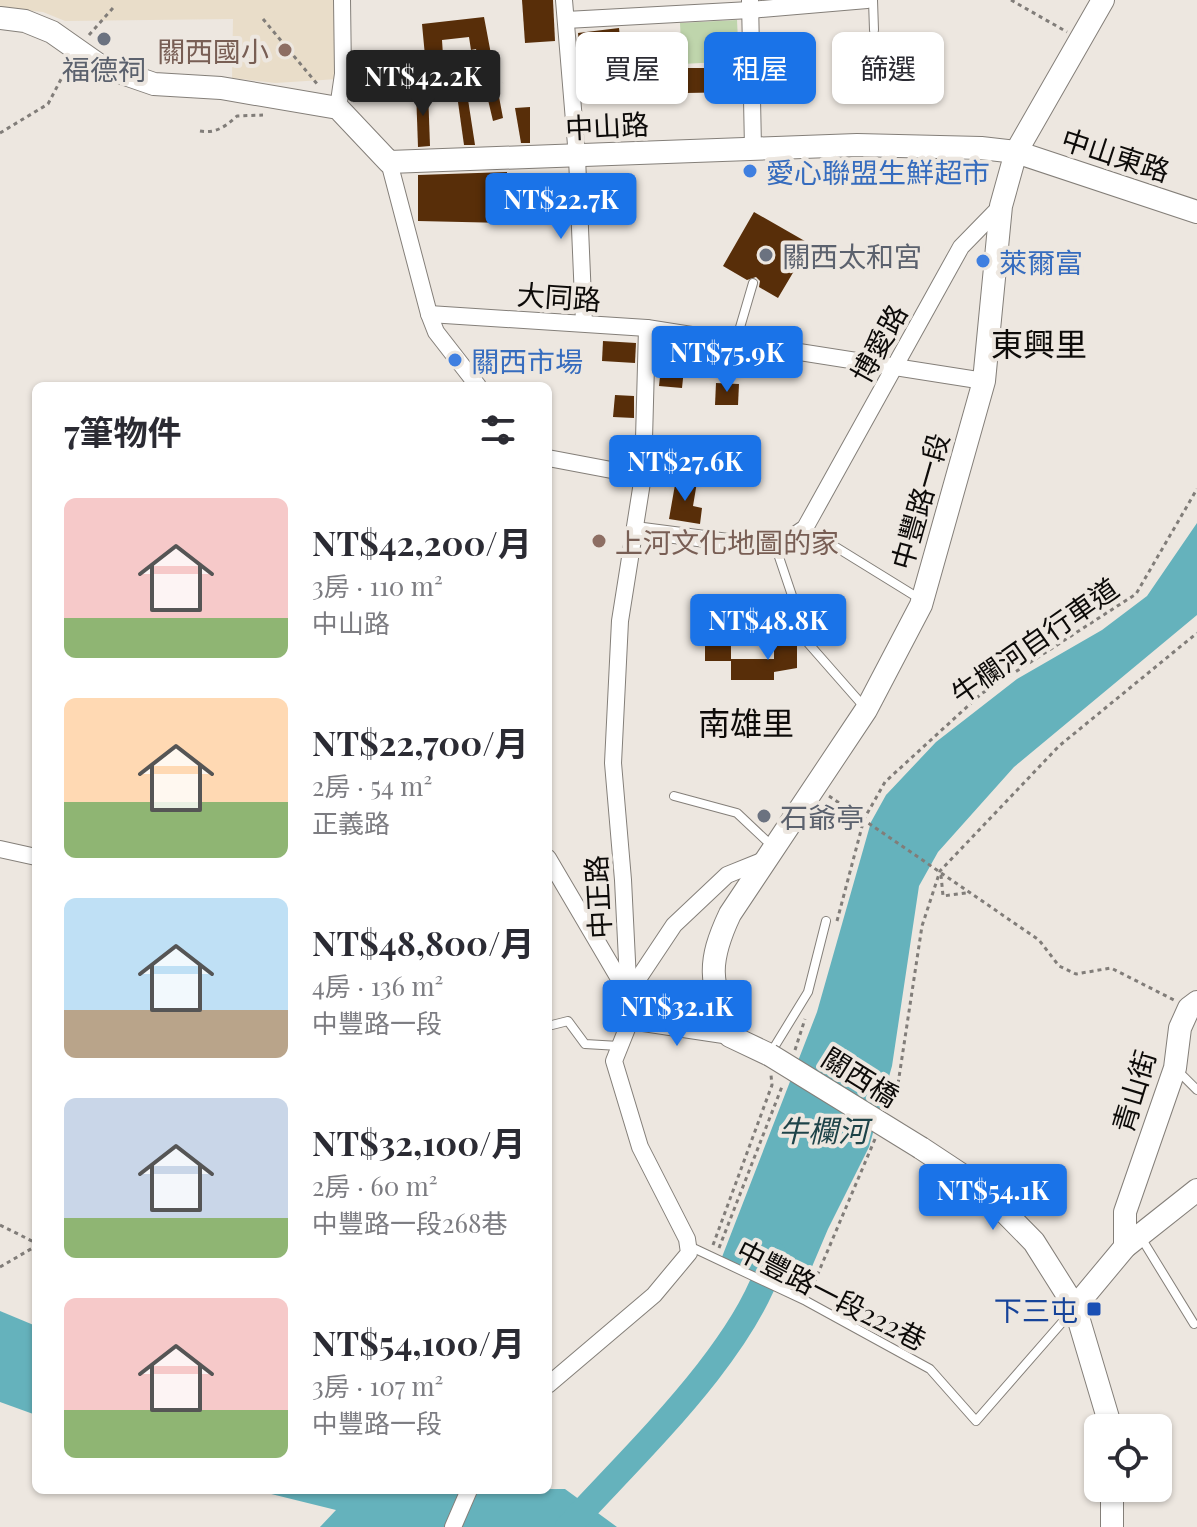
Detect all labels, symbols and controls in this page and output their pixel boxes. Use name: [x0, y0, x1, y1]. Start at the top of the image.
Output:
marker: 福德祠: [95, 30, 113, 48]
place label: 關西國小: [157, 32, 269, 69]
chip: 買屋: [576, 32, 688, 104]
chip: 租屋: [704, 32, 816, 104]
chip: 篩選: [832, 32, 944, 104]
marker: 關西國小: [276, 41, 294, 59]
place label: 福德祠: [62, 50, 146, 87]
pin: NT$42.2K: [340, 50, 506, 118]
text: NT$42.2K: [364, 58, 482, 93]
street label: 中山路: [564, 104, 650, 146]
street label: 中山東路: [1057, 119, 1175, 189]
place label: 愛心聯盟生鮮超市: [766, 153, 990, 190]
marker: 愛心聯盟生鮮超市: [741, 162, 759, 180]
pin: NT$22.7K: [478, 173, 644, 241]
text: NT$22.7K: [503, 181, 619, 216]
place label: 關西太和宮: [782, 237, 922, 274]
place label: 萊爾富: [999, 243, 1083, 280]
marker: 關西太和宮: [757, 246, 775, 264]
marker: 萊爾富: [974, 252, 992, 270]
street label: 大同路: [516, 275, 602, 317]
street label: 博愛路: [841, 297, 915, 389]
district label: 東興里: [991, 321, 1087, 364]
pin: NT$75.9K: [644, 326, 810, 394]
text: NT$75.9K: [670, 334, 784, 369]
place label: 關西市場: [471, 342, 583, 379]
marker: 關西市場: [446, 351, 464, 369]
text: 7筆物件: [64, 408, 181, 454]
icon: filters: [476, 408, 520, 452]
street label: 中豐路一段: [882, 429, 956, 573]
pin: NT$27.6K: [602, 435, 768, 503]
text: NT$27.6K: [627, 443, 743, 478]
text: NT$42,200/月: [312, 519, 532, 565]
place label: 上河文化地圖的家: [615, 523, 839, 560]
icon: home: [128, 530, 224, 626]
marker: 上河文化地圖的家: [590, 532, 608, 550]
text: 3房 · 110 m²: [312, 568, 443, 603]
street label: 牛欄河自行車道: [943, 569, 1125, 711]
pin: NT$48.8K: [685, 594, 851, 662]
text: NT$48.8K: [708, 602, 828, 637]
text: 中山路: [312, 605, 390, 640]
district label: 南雄里: [698, 700, 794, 743]
text: NT$22,700/月: [312, 719, 529, 765]
icon: home: [128, 730, 224, 826]
text: 2房 · 54 m²: [312, 768, 432, 803]
place label: 石爺亭: [780, 798, 864, 835]
text: 正義路: [312, 805, 390, 840]
marker: 石爺亭: [755, 807, 773, 825]
street label: 中正路: [576, 854, 618, 940]
text: NT$48,800/月: [312, 919, 534, 965]
icon: home: [128, 930, 224, 1026]
text: 4房 · 136 m²: [312, 968, 443, 1003]
pin: NT$32.1K: [594, 980, 760, 1048]
text: NT$32.1K: [621, 988, 733, 1023]
text: 中豐路一段: [312, 1005, 442, 1040]
street label: 關西橋: [816, 1038, 906, 1114]
street label: 青山街: [1103, 1045, 1163, 1137]
water label: 牛欄河: [778, 1110, 873, 1150]
text: NT$32,100/月: [312, 1119, 526, 1165]
icon: home: [128, 1130, 224, 1226]
pin: NT$54.1K: [910, 1164, 1076, 1232]
text: 2房 · 60 m²: [312, 1168, 438, 1203]
text: NT$54.1K: [937, 1172, 1049, 1207]
text: 中豐路一段268巷: [312, 1205, 507, 1240]
street label: 中豐路一段222巷: [731, 1230, 933, 1358]
place label: 下三屯: [994, 1291, 1078, 1328]
marker: 下三屯: [1085, 1300, 1103, 1318]
text: NT$54,100/月: [312, 1319, 525, 1365]
icon: home: [128, 1330, 224, 1426]
text: 3房 · 107 m²: [312, 1368, 443, 1403]
text: 中豐路一段: [312, 1405, 442, 1440]
map controls: [1084, 1414, 1172, 1502]
button: locate: [1084, 1414, 1172, 1502]

